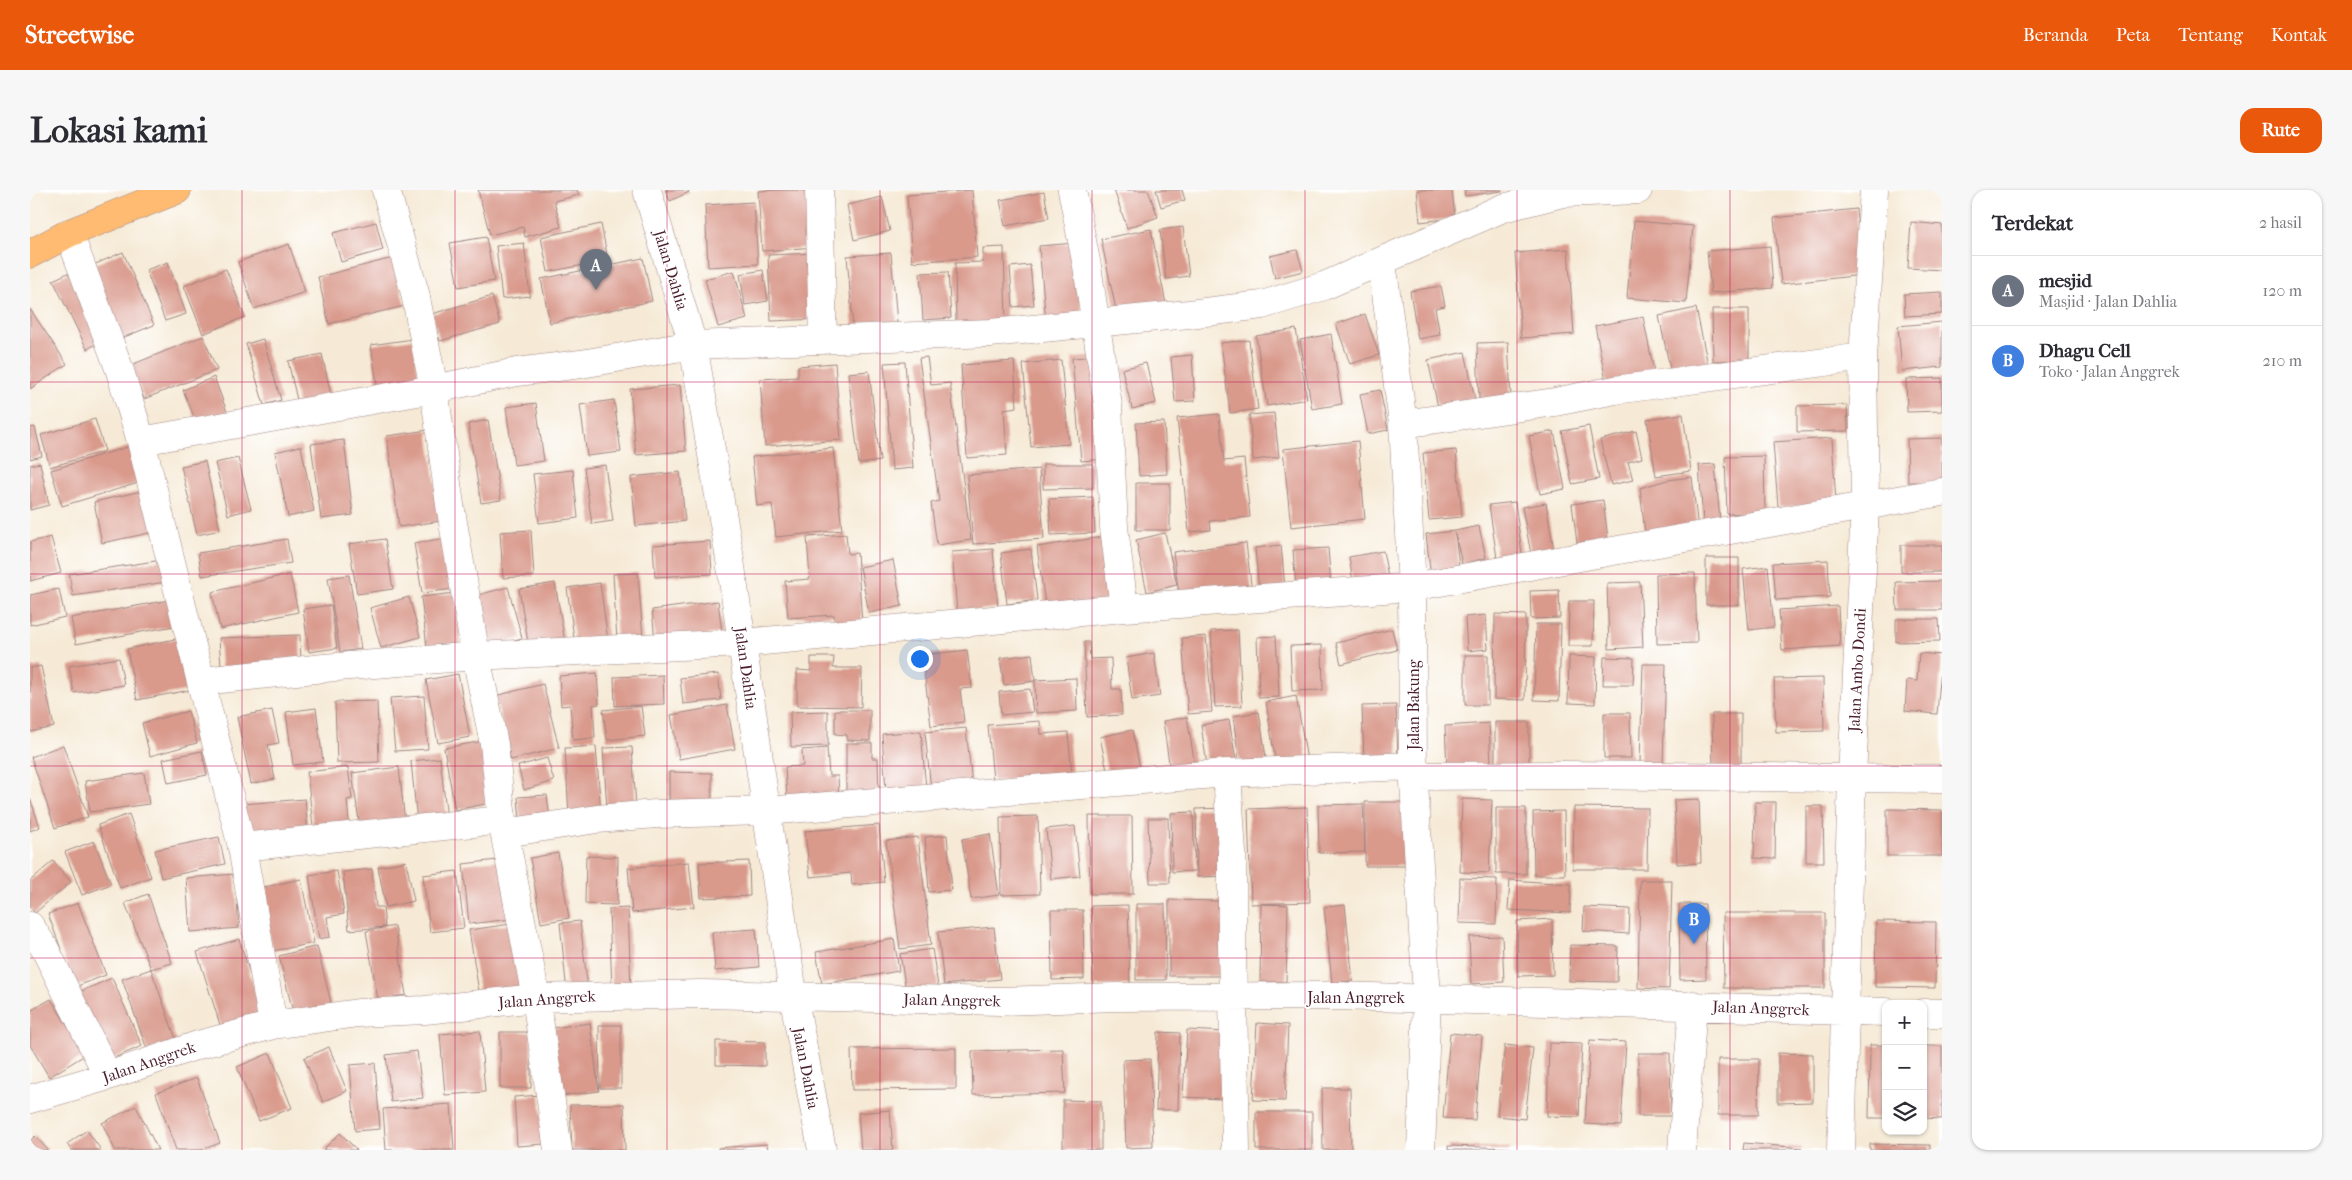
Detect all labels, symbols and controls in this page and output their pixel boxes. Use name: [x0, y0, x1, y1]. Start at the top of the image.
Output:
text: Streetwise: [25, 21, 134, 49]
text: Beranda: [2023, 25, 2088, 46]
text: Peta: [2116, 25, 2150, 46]
text: Tentang: [2178, 25, 2243, 46]
text: Kontak: [2271, 25, 2327, 46]
button: Rute: [2240, 108, 2322, 153]
text: Lokasi kami: [30, 110, 207, 151]
text: Terdekat: [1992, 211, 2073, 235]
text: 2 hasil: [2259, 213, 2302, 232]
street label: Jalan Dahlia: [649, 226, 692, 313]
pin: A: [580, 249, 612, 290]
text: mesjid: [2039, 270, 2092, 292]
text: A: [2003, 281, 2013, 300]
text: 120 m: [2263, 281, 2302, 300]
text: Masjid · Jalan Dahlia: [2039, 292, 2177, 311]
text: Dhagu Cell: [2039, 340, 2131, 362]
text: B: [2003, 351, 2013, 370]
text: 210 m: [2263, 351, 2302, 370]
text: Toko · Jalan Anggrek: [2039, 362, 2180, 381]
street label: Jalan Ambo Dondi: [1844, 607, 1870, 734]
street label: Jalan Dahlia: [731, 624, 761, 711]
your location: [907, 646, 933, 672]
street label: Jalan Bakung: [1404, 659, 1423, 752]
pin: B: [1678, 903, 1710, 944]
street label: Jalan Anggrek: [496, 986, 597, 1012]
street label: Jalan Anggrek: [1305, 988, 1405, 1007]
street label: Jalan Anggrek: [901, 990, 1002, 1010]
street label: Jalan Anggrek: [1710, 997, 1811, 1019]
map controls: [1882, 1000, 1927, 1135]
button: +: [1882, 1000, 1927, 1045]
street label: Jalan Dahlia: [788, 1024, 823, 1111]
street label: Jalan Anggrek: [98, 1037, 199, 1087]
button: −: [1882, 1045, 1927, 1090]
button: layers: [1882, 1090, 1927, 1135]

